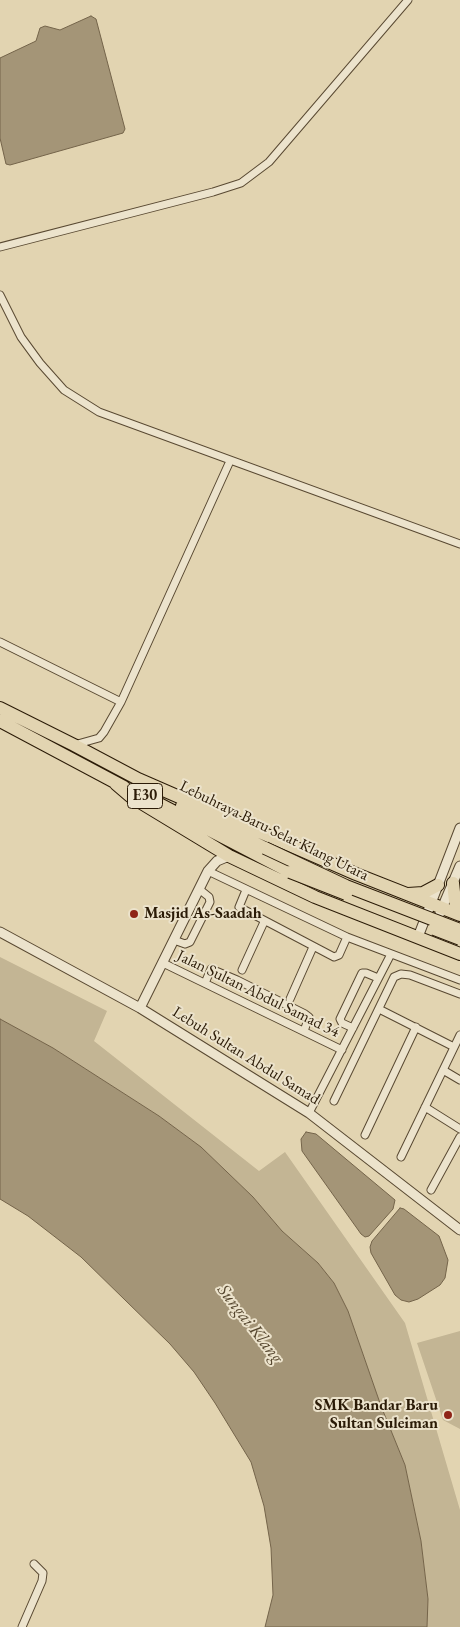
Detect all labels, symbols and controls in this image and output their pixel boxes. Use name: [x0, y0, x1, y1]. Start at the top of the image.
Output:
street label: Lebuhraya Baru Selat Klang Utara: [176, 777, 372, 885]
road number: E30: [128, 784, 162, 808]
place label: Masjid As-Saadah: [144, 904, 262, 924]
marker: Masjid As-Saadah: [128, 908, 140, 920]
street label: Jalan Sultan Abdul Samad 34: [174, 946, 342, 1042]
street label: Lebuh Sultan Abdul Samad: [169, 1003, 323, 1109]
water label: Sungai Klang: [212, 1280, 288, 1368]
place label: SMK Bandar Baru Sultan Suleiman: [315, 1396, 438, 1434]
marker: SMK Bandar Baru Sultan Suleiman: [442, 1409, 454, 1421]

